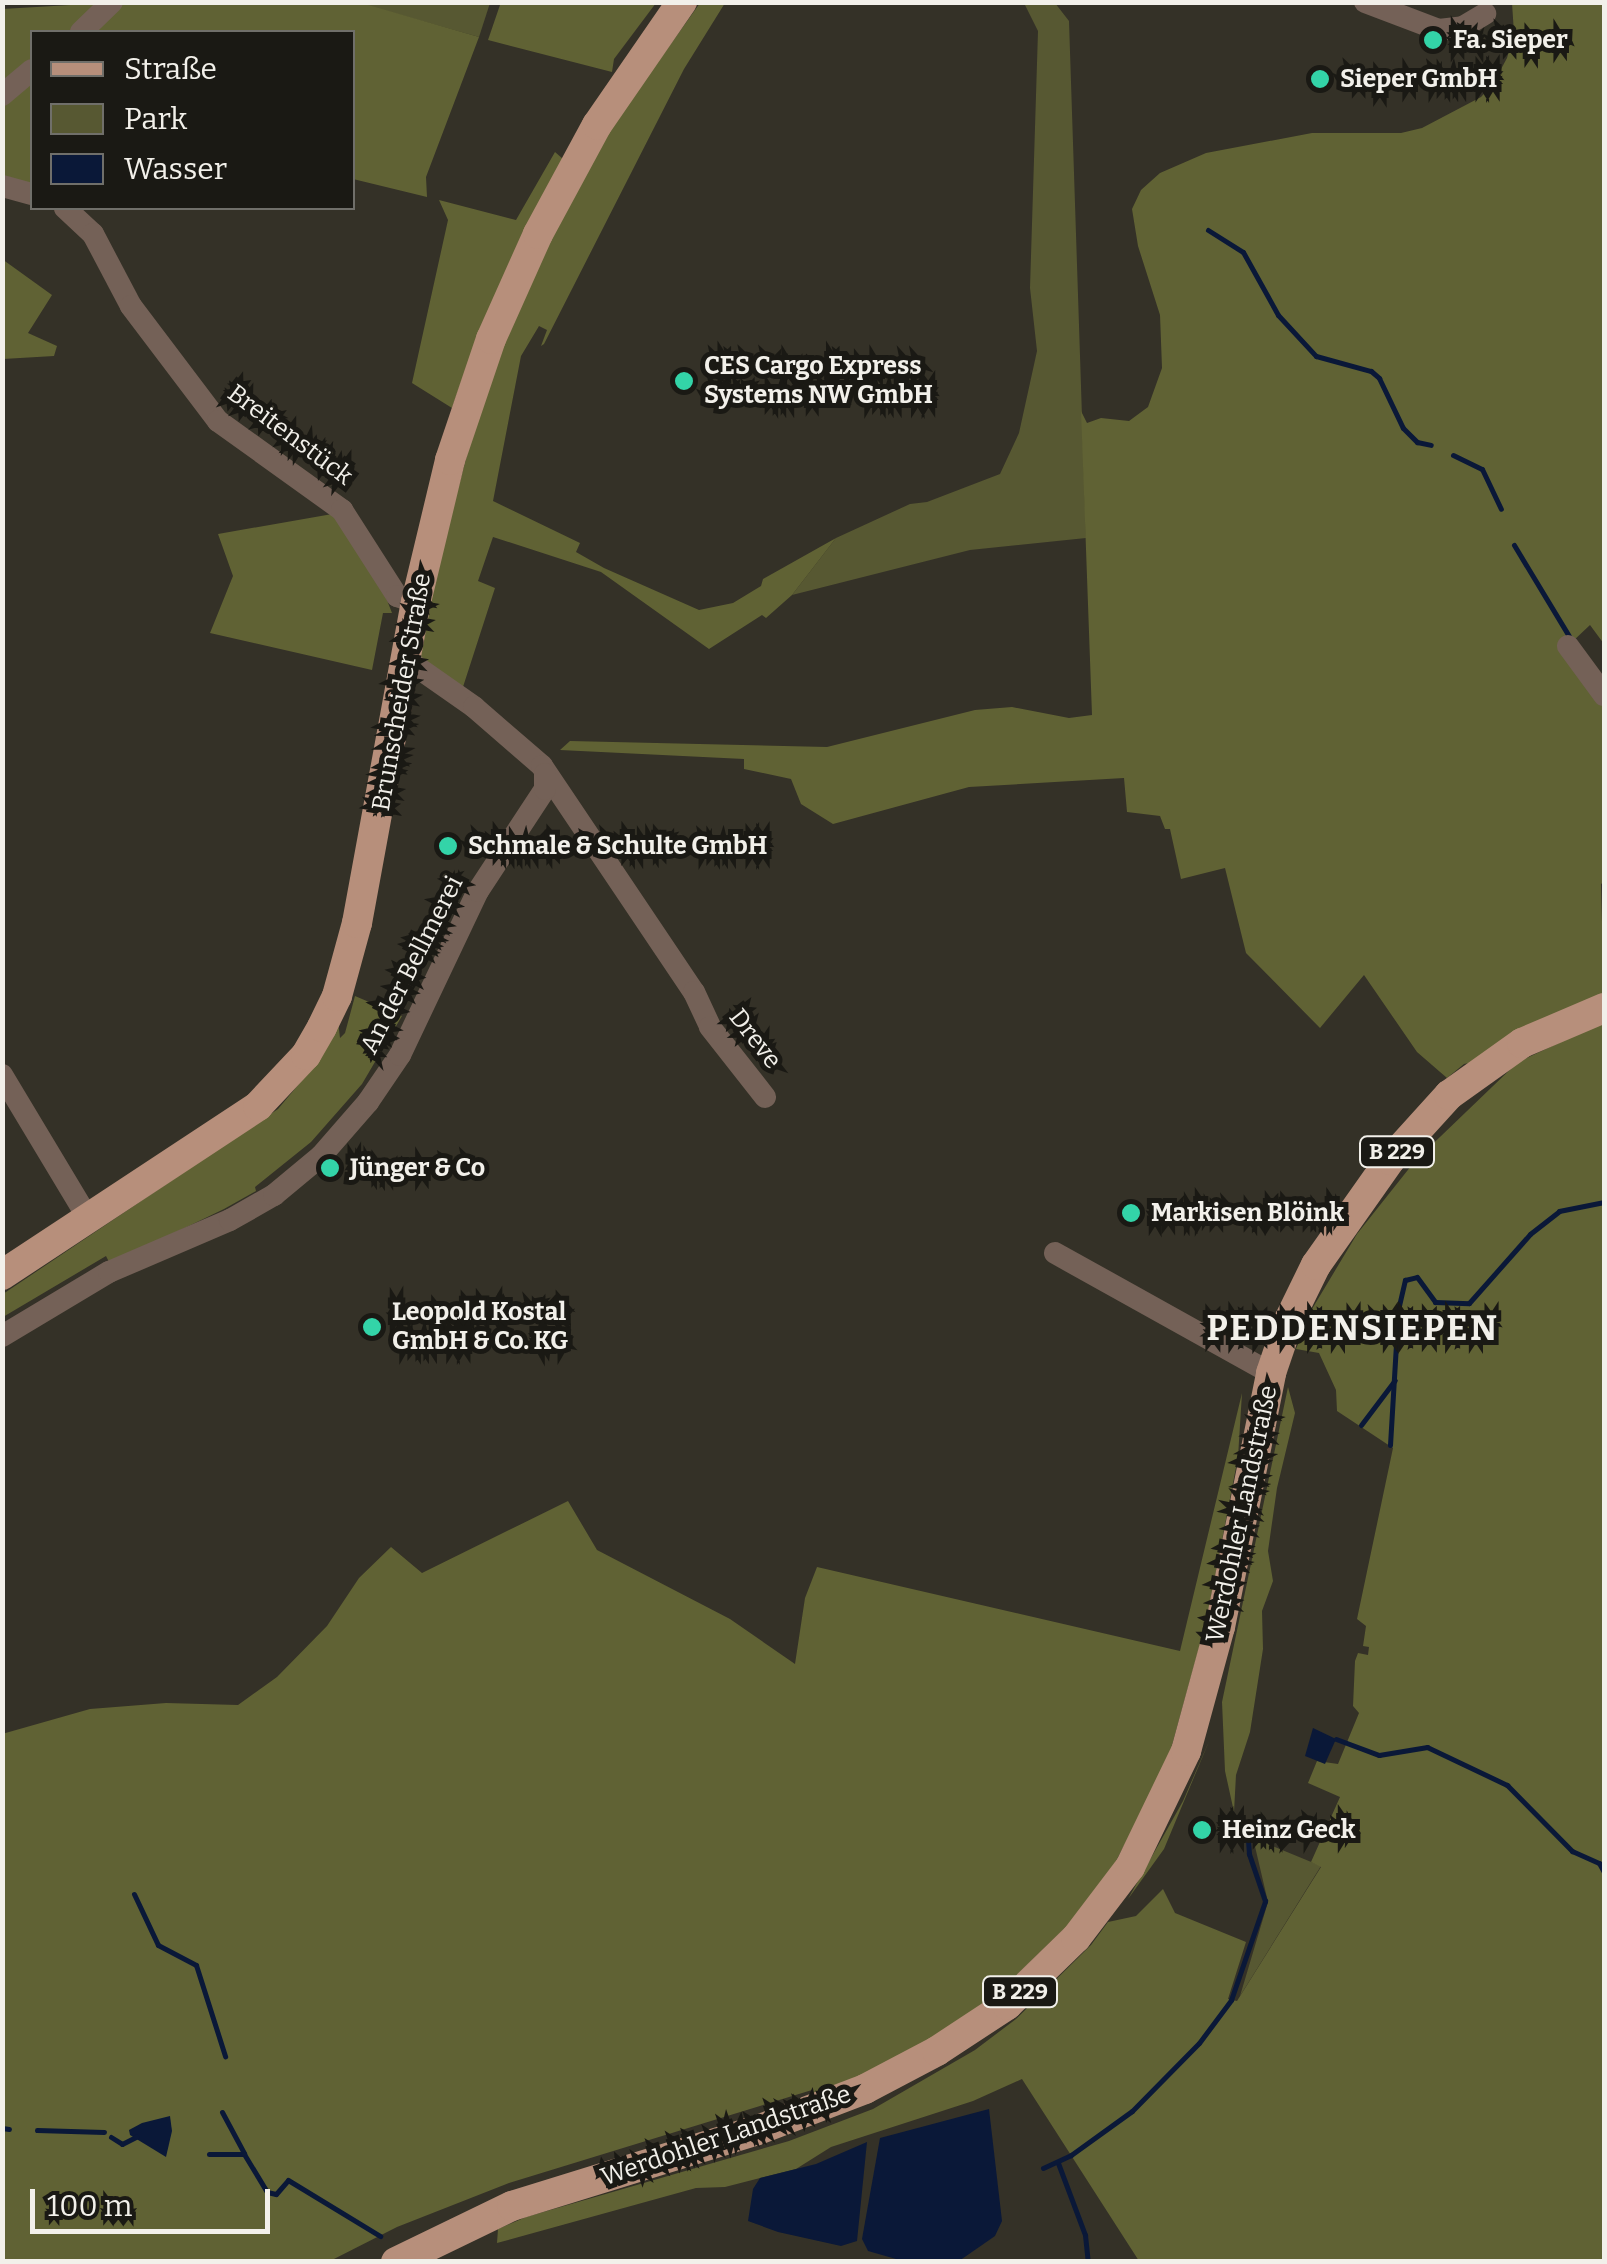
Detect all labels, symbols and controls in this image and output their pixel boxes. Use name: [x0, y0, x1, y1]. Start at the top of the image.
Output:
place label: Fa. Sieper: [1453, 25, 1568, 55]
marker: Fa. Sieper: [1422, 29, 1444, 51]
legend: [30, 30, 355, 210]
text: Straße: [124, 51, 217, 87]
place label: Sieper GmbH: [1340, 64, 1497, 94]
marker: Sieper GmbH: [1309, 68, 1331, 90]
text: Park: [124, 101, 187, 137]
text: Wasser: [124, 151, 227, 187]
place label: CES Cargo Express Systems NW GmbH: [704, 352, 933, 411]
marker: CES Cargo Express Systems NW GmbH: [673, 370, 695, 392]
street label: Breitenstück: [222, 378, 358, 492]
street label: Brunscheider Straße: [366, 571, 438, 813]
place label: Schmale & Schulte GmbH: [468, 831, 767, 861]
marker: Schmale & Schulte GmbH: [437, 835, 459, 857]
street label: An der Bellmerei: [354, 871, 470, 1059]
street label: Dreve: [722, 1003, 788, 1075]
road number: B 229: [1357, 1135, 1437, 1169]
place label: Jünger & Co: [350, 1153, 485, 1183]
marker: Jünger & Co: [319, 1157, 341, 1179]
place label: Markisen Blöink: [1151, 1198, 1344, 1228]
marker: Markisen Blöink: [1120, 1202, 1142, 1224]
place label: Leopold Kostal GmbH & Co. KG: [392, 1298, 568, 1357]
district label: PEDDENSIEPEN: [1206, 1307, 1500, 1349]
marker: Leopold Kostal GmbH & Co. KG: [361, 1316, 383, 1338]
street label: Werdohler Landstraße: [1200, 1383, 1284, 1645]
place label: Heinz Geck: [1222, 1815, 1356, 1845]
marker: Heinz Geck: [1191, 1819, 1213, 1841]
road number: B 229: [980, 1975, 1060, 2009]
street label: Werdohler Landstraße: [597, 2079, 855, 2193]
scale bar: [35, 2169, 275, 2231]
text: 100 m: [47, 2188, 132, 2224]

